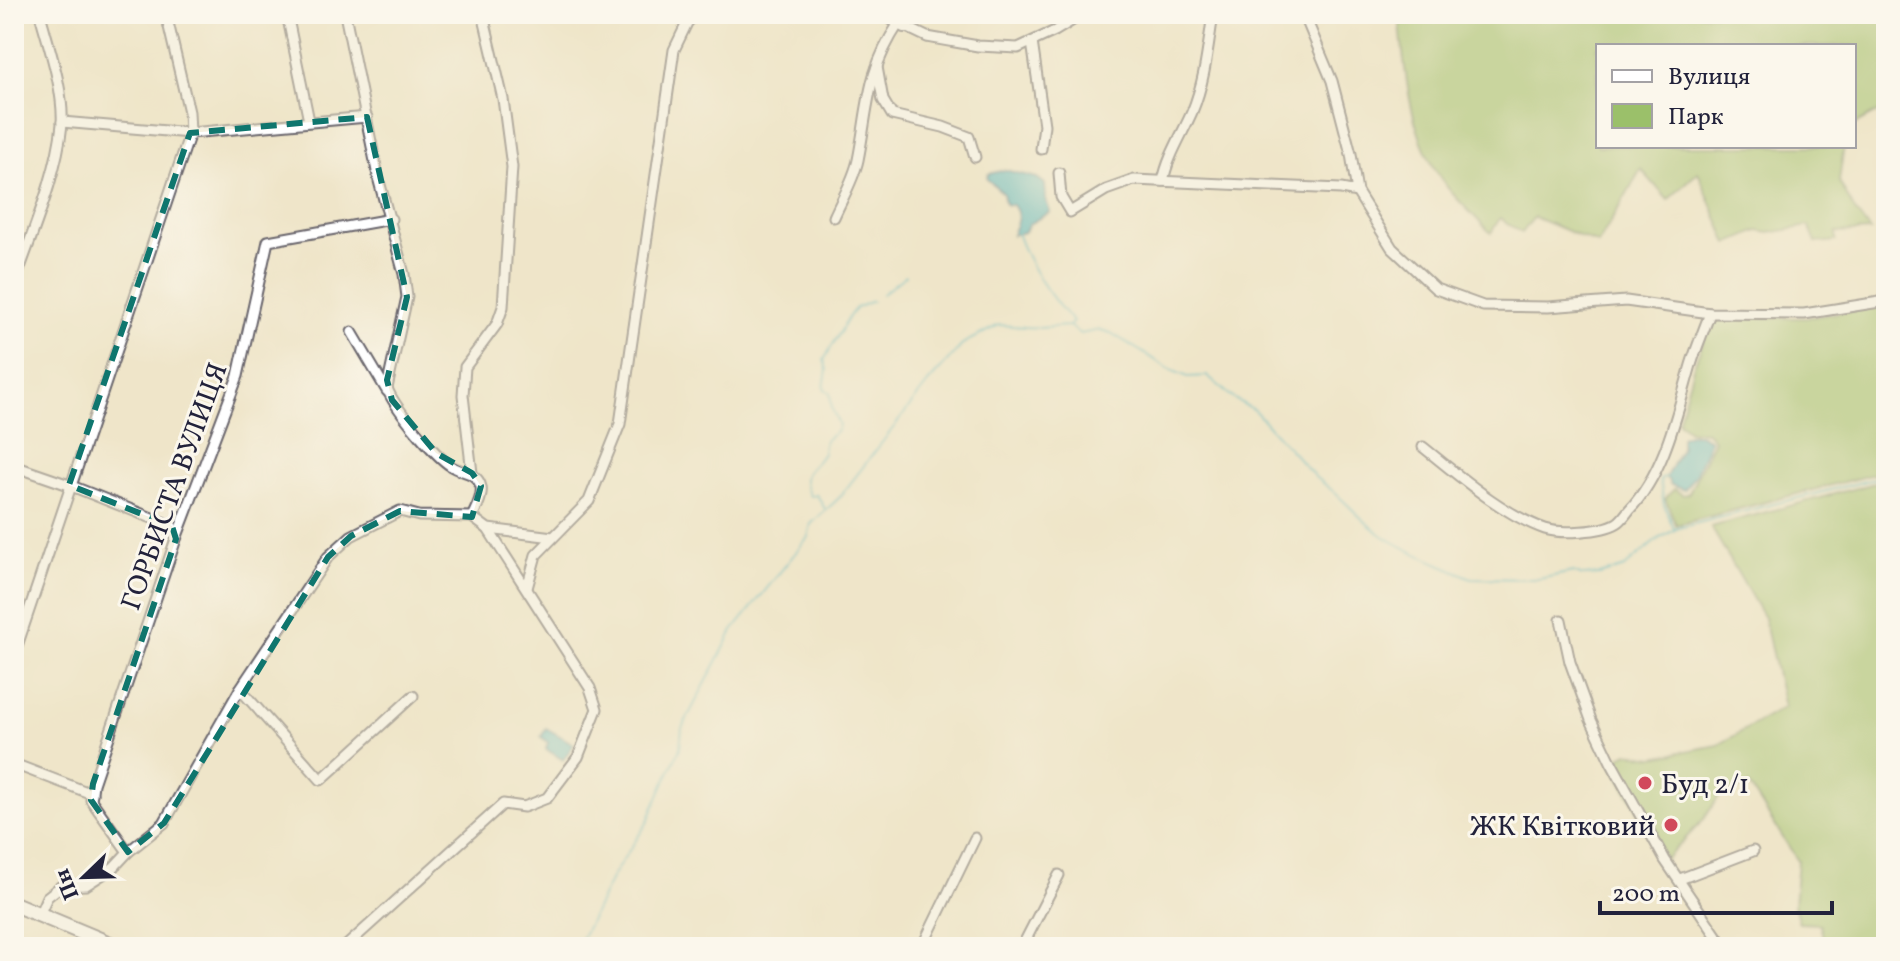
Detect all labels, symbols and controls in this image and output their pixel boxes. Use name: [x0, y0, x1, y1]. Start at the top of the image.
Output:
legend: [1596, 44, 1856, 148]
text: Вулиця: [1668, 61, 1750, 95]
text: Парк: [1668, 101, 1724, 135]
street label: ГОРБИСТА ВУЛИЦЯ: [112, 357, 238, 616]
place label: Буд 2/1: [1661, 766, 1749, 805]
marker: Буд 2/1: [1636, 774, 1654, 792]
place label: ЖК Квітковий: [1470, 808, 1655, 847]
marker: ЖК Квітковий: [1662, 816, 1680, 834]
north arrow: [44, 837, 124, 917]
text: Пн: [48, 863, 88, 904]
scale bar: [1600, 865, 1832, 915]
text: 200 m: [1612, 878, 1680, 912]

